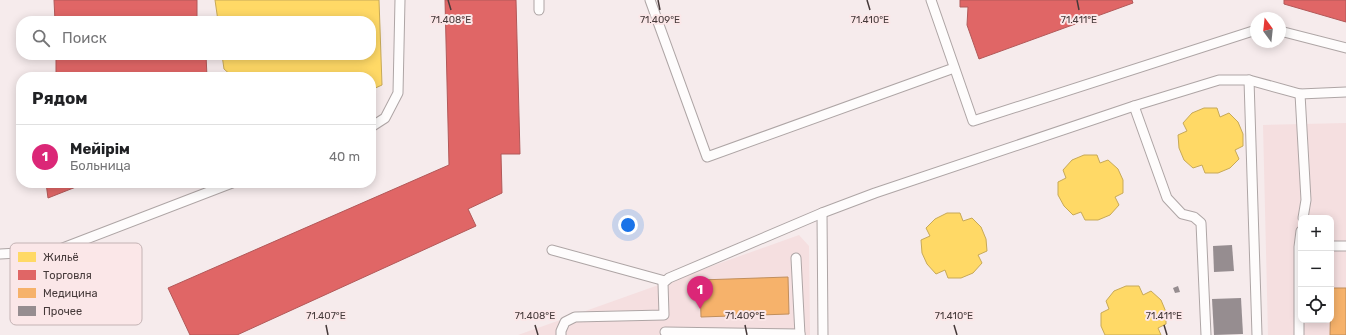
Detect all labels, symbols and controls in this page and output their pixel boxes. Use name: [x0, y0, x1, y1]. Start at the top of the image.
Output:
north arrow: [1250, 12, 1286, 48]
text: 71.408°E: [431, 14, 471, 26]
text: 71.409°E: [640, 14, 680, 26]
text: 71.410°E: [851, 14, 889, 26]
text: 71.411°E: [1061, 14, 1097, 26]
search box: [16, 16, 376, 60]
icon: search: [30, 27, 52, 49]
text: Поиск: [62, 29, 107, 47]
text: Рядом: [32, 88, 88, 108]
text: Мейірім: [70, 140, 130, 158]
text: 1: [42, 149, 48, 164]
text: 40 m: [329, 149, 360, 164]
text: Больница: [70, 158, 131, 173]
your location: [618, 215, 638, 235]
map controls: [1298, 215, 1334, 323]
button: +: [1298, 215, 1334, 251]
legend: [10, 243, 142, 325]
text: Жильё: [43, 251, 79, 264]
button: −: [1298, 251, 1334, 287]
text: Торговля: [43, 269, 92, 282]
pin: 1: [687, 276, 713, 309]
text: Медицина: [43, 287, 97, 300]
button: locate: [1298, 287, 1334, 323]
text: Прочее: [43, 305, 82, 318]
text: 71.407°E: [306, 310, 346, 322]
text: 71.408°E: [515, 310, 555, 322]
text: 71.409°E: [725, 310, 765, 322]
text: 71.410°E: [935, 310, 973, 322]
text: 71.411°E: [1146, 310, 1182, 322]

